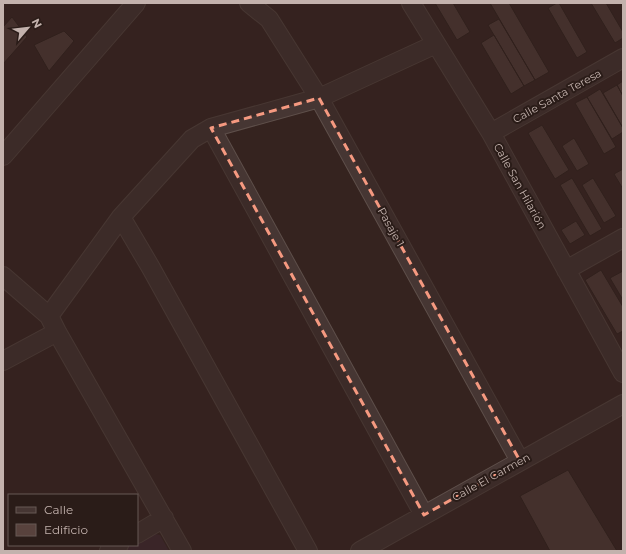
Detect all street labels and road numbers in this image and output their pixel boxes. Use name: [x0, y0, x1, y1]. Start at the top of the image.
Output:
street label: Calle Santa Teresa: [510, 66, 604, 126]
street label: Calle San Hilarión: [491, 141, 549, 231]
street label: Pasaje 1: [375, 205, 407, 249]
street label: Calle El Carmen: [449, 450, 533, 504]

